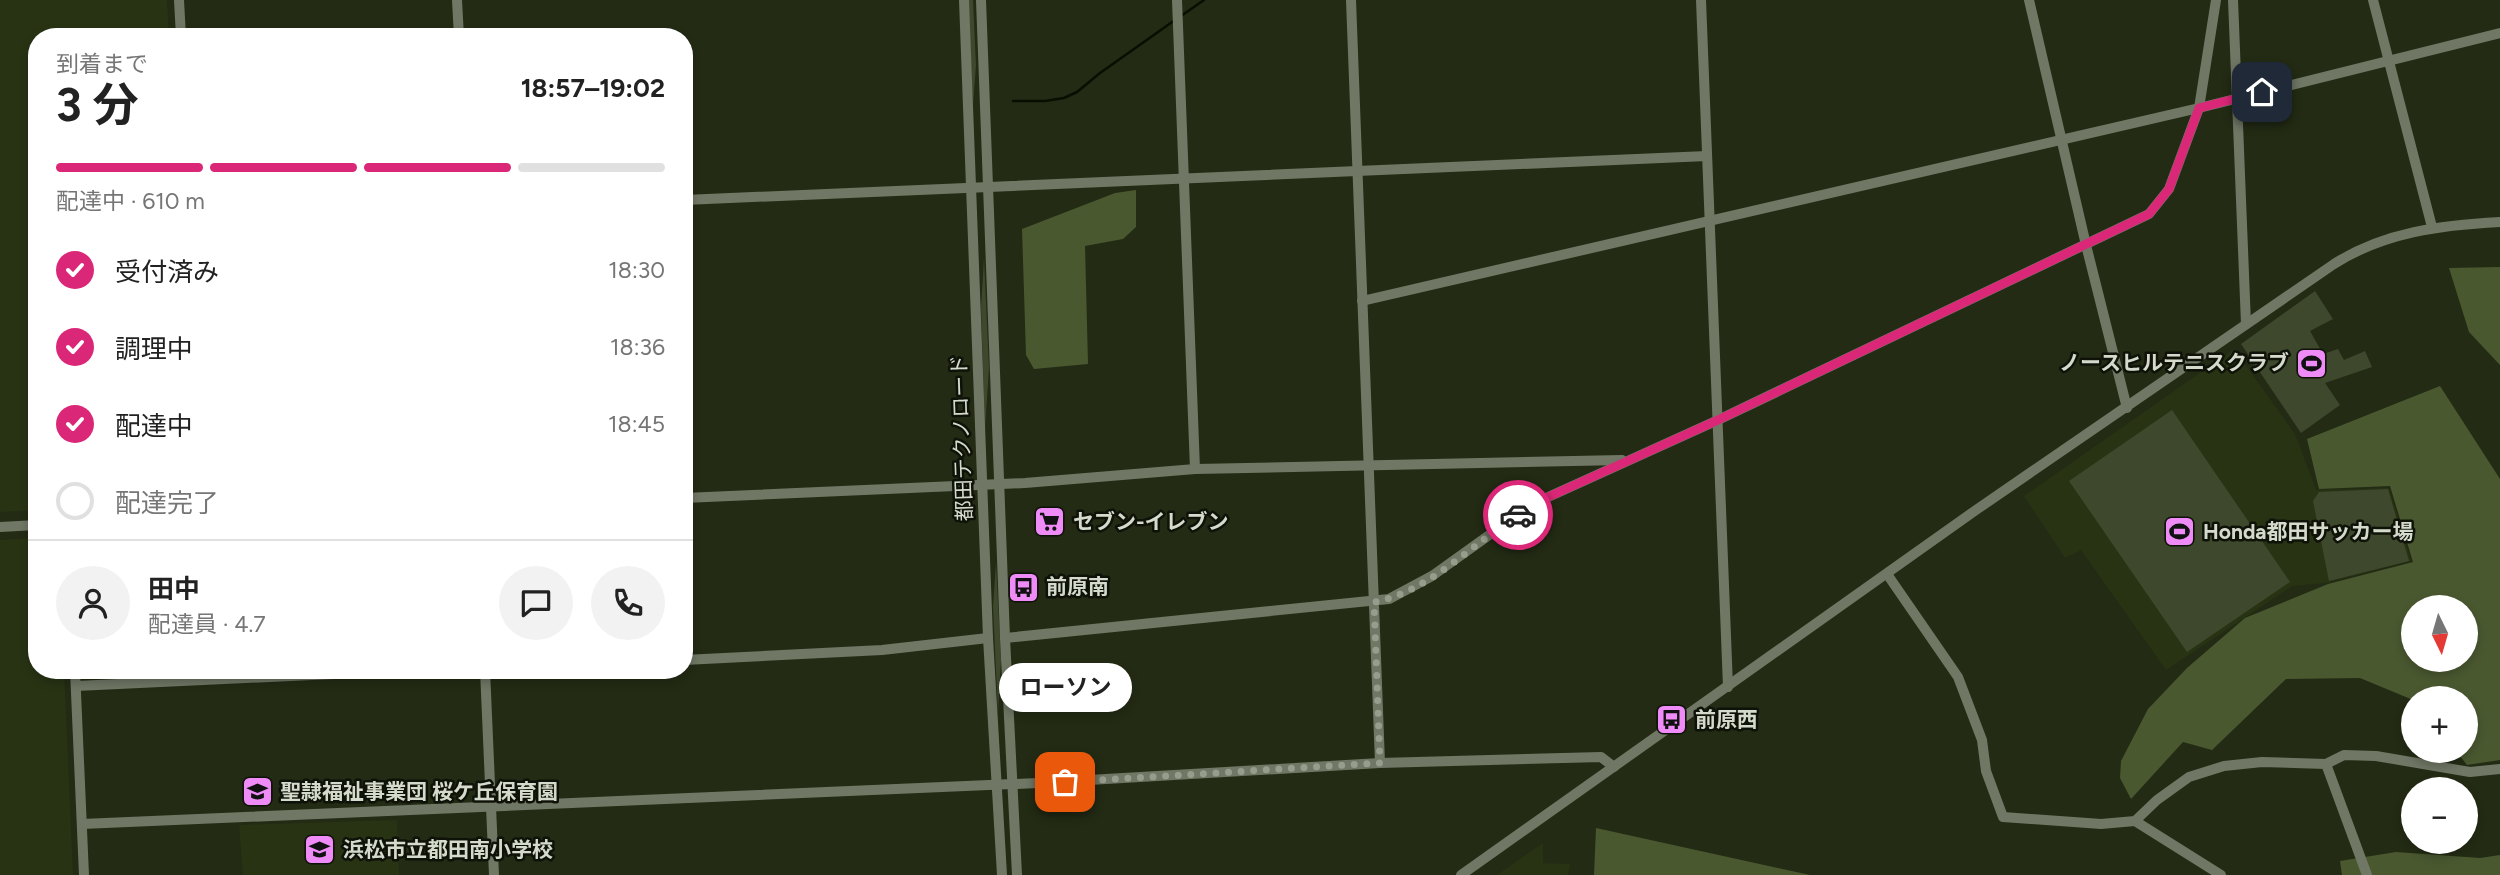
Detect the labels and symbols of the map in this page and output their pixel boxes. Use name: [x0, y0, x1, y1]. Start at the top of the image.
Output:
pin: [2232, 62, 2292, 122]
sports icon: ノースヒルテニスクラブ: [2295, 346, 2329, 380]
place label: ノースヒルテニスクラブ: [2059, 350, 2289, 375]
street label: 都田テクノロード: [946, 354, 977, 522]
courier: [1483, 480, 1553, 550]
supermarket icon: セブン-イレブン: [1033, 505, 1067, 539]
place label: セブン-イレブン: [1073, 509, 1229, 534]
sports icon: Honda都田サッカー場: [2163, 515, 2197, 549]
place label: Honda都田サッカー場: [2203, 519, 2414, 544]
bus stop icon: 前原南: [1006, 570, 1040, 604]
place label: 前原南: [1046, 574, 1109, 599]
north arrow: [2401, 595, 2478, 672]
callout: ローソン: [998, 663, 1132, 712]
bus stop icon: 前原西: [1655, 703, 1689, 737]
place label: 前原西: [1695, 707, 1758, 732]
pin: [1035, 752, 1095, 812]
school or university icon: 聖隷福祉事業団 桜ケ丘保育園: [240, 775, 274, 809]
place label: 聖隷福祉事業団 桜ケ丘保育園: [280, 779, 558, 804]
school or university icon: 浜松市立都田南小学校: [303, 833, 337, 867]
place label: 浜松市立都田南小学校: [343, 837, 553, 862]

